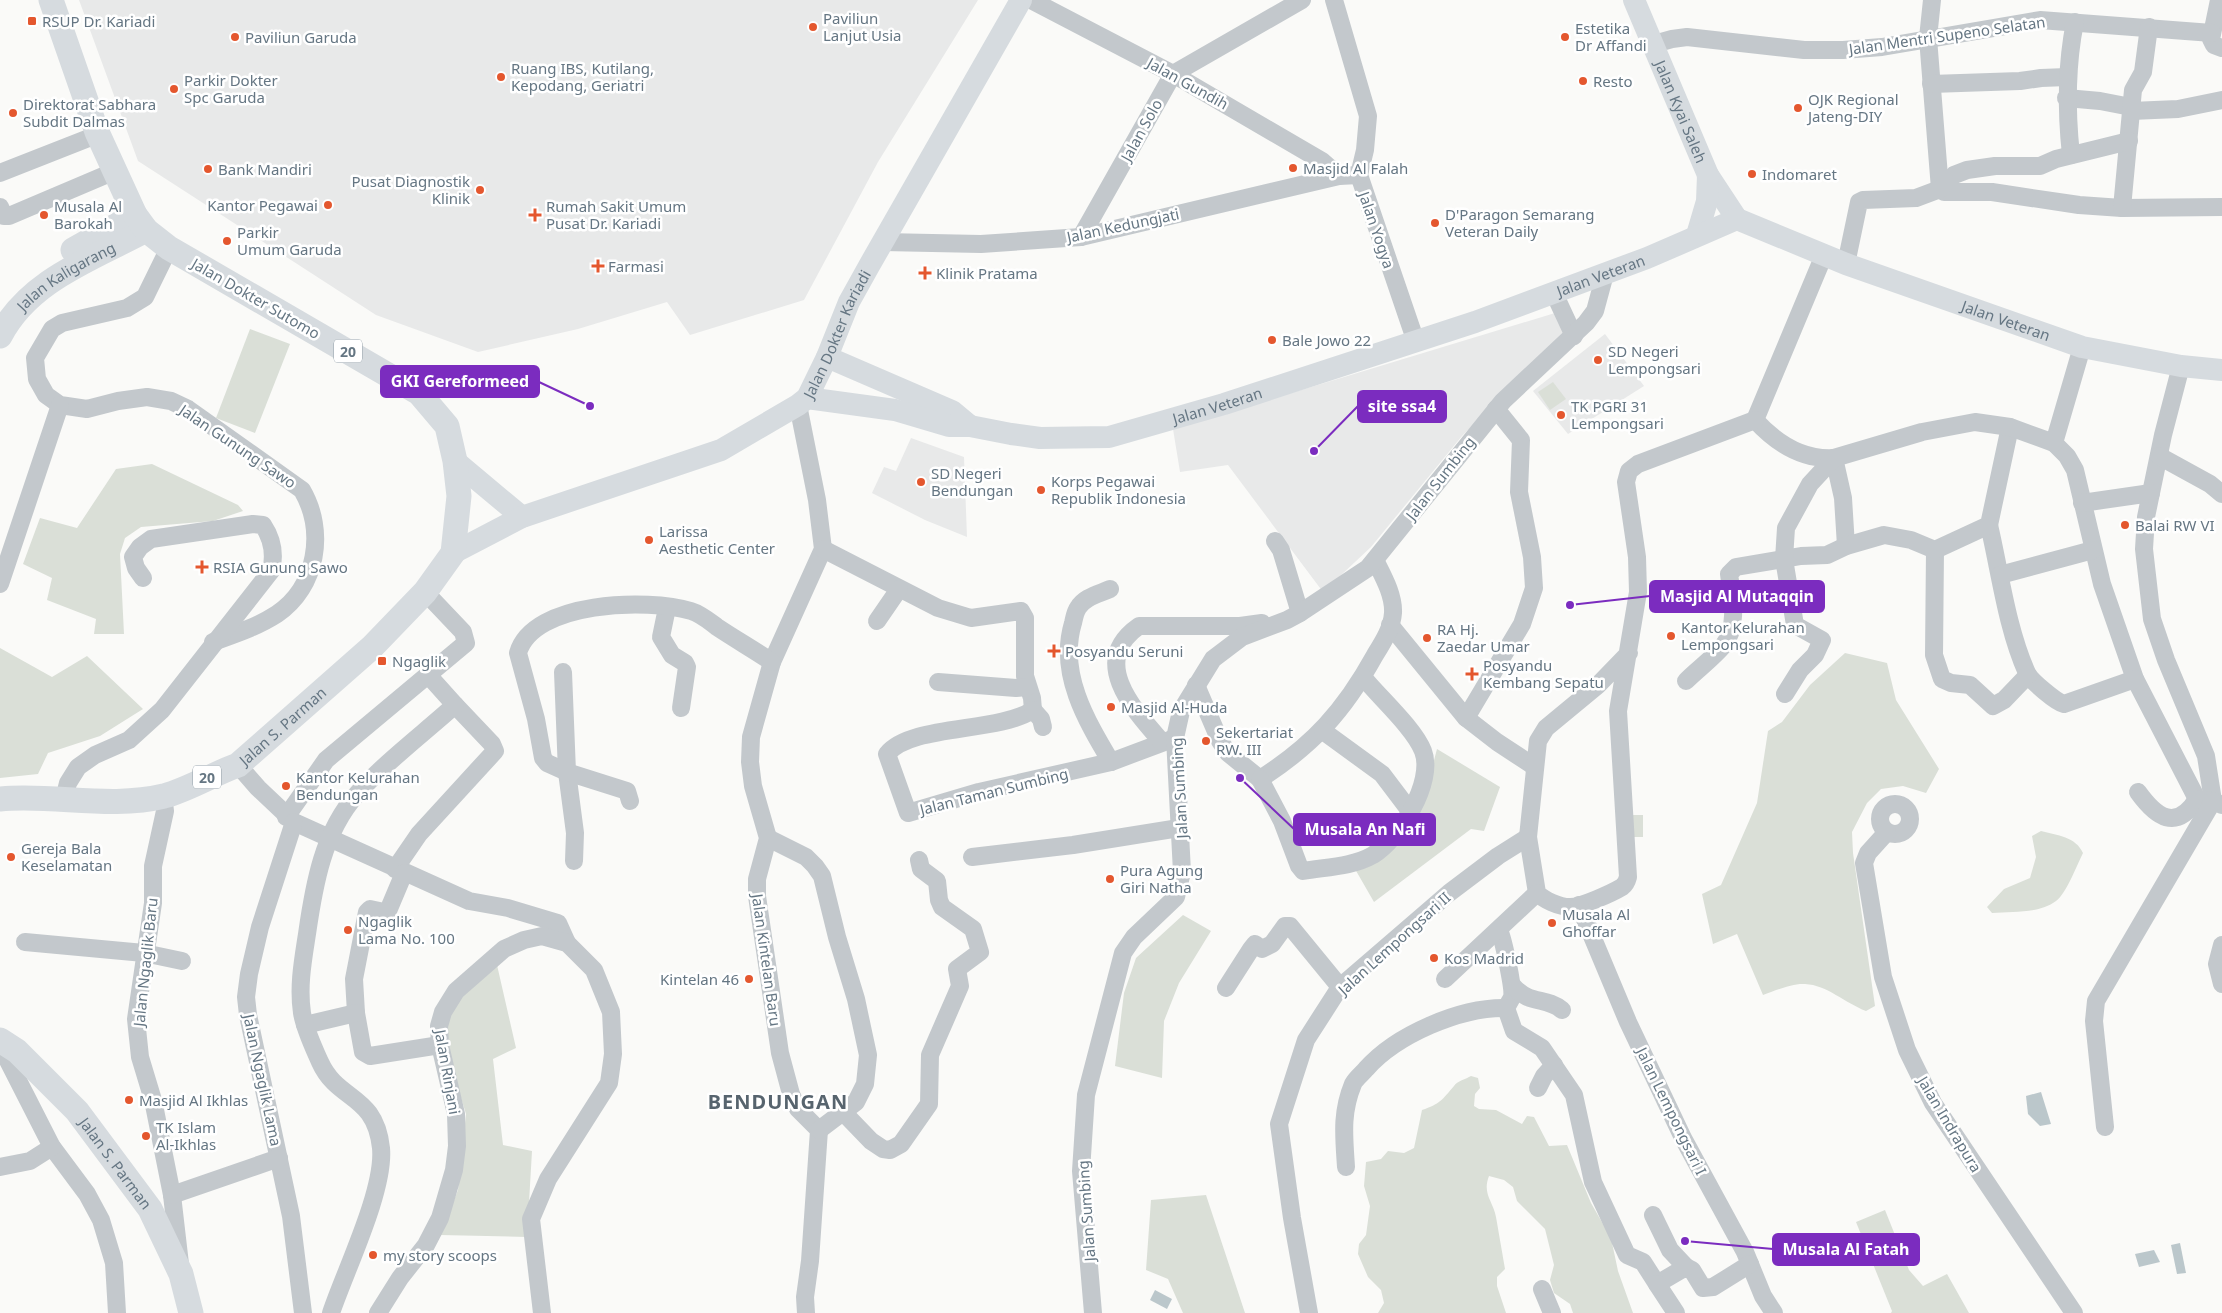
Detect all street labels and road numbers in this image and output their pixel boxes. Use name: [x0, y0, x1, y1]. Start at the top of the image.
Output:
street label: Jalan Mentri Supeno Selatan: [1845, 11, 2047, 59]
street label: Jalan Gundih: [1142, 52, 1232, 114]
street label: Jalan Kyai Saleh: [1650, 55, 1712, 166]
street label: Jalan Solo: [1115, 95, 1166, 166]
street label: Jalan Yogya: [1354, 187, 1399, 271]
street label: Jalan Kedungjati: [1063, 203, 1181, 247]
street label: Jalan Kaligarang: [11, 237, 119, 316]
street label: Jalan Veteran: [1552, 250, 1648, 301]
street label: Jalan Dokter Sutomo: [186, 252, 324, 343]
street label: Jalan Dokter Kariadi: [798, 266, 875, 403]
street label: Jalan Veteran: [1957, 295, 2053, 345]
road number: 20: [334, 340, 362, 362]
street label: Jalan Veteran: [1168, 382, 1265, 429]
street label: Jalan Gunung Sawo: [174, 398, 300, 492]
street label: Jalan Sumbing: [1400, 432, 1479, 526]
street label: Jalan S. Parman: [233, 682, 330, 771]
street label: Jalan Sumbing: [1166, 737, 1192, 841]
street label: Jalan Taman Sumbing: [916, 763, 1070, 820]
road number: 20: [193, 766, 221, 789]
street label: Jalan Lempongsari II: [1332, 887, 1455, 1000]
street label: Jalan Kintelan Baru: [748, 891, 786, 1027]
street label: Jalan Ngaglik Baru: [128, 897, 162, 1029]
street label: Jalan Ngaglik Lama: [239, 1010, 287, 1148]
street label: Jalan Rinjani: [430, 1026, 465, 1116]
street label: Jalan Lempongsari I: [1632, 1042, 1712, 1178]
street label: Jalan Indrapura: [1912, 1071, 1987, 1176]
street label: Jalan S. Parman: [74, 1112, 157, 1213]
street label: Jalan Sumbing: [1072, 1160, 1100, 1264]

